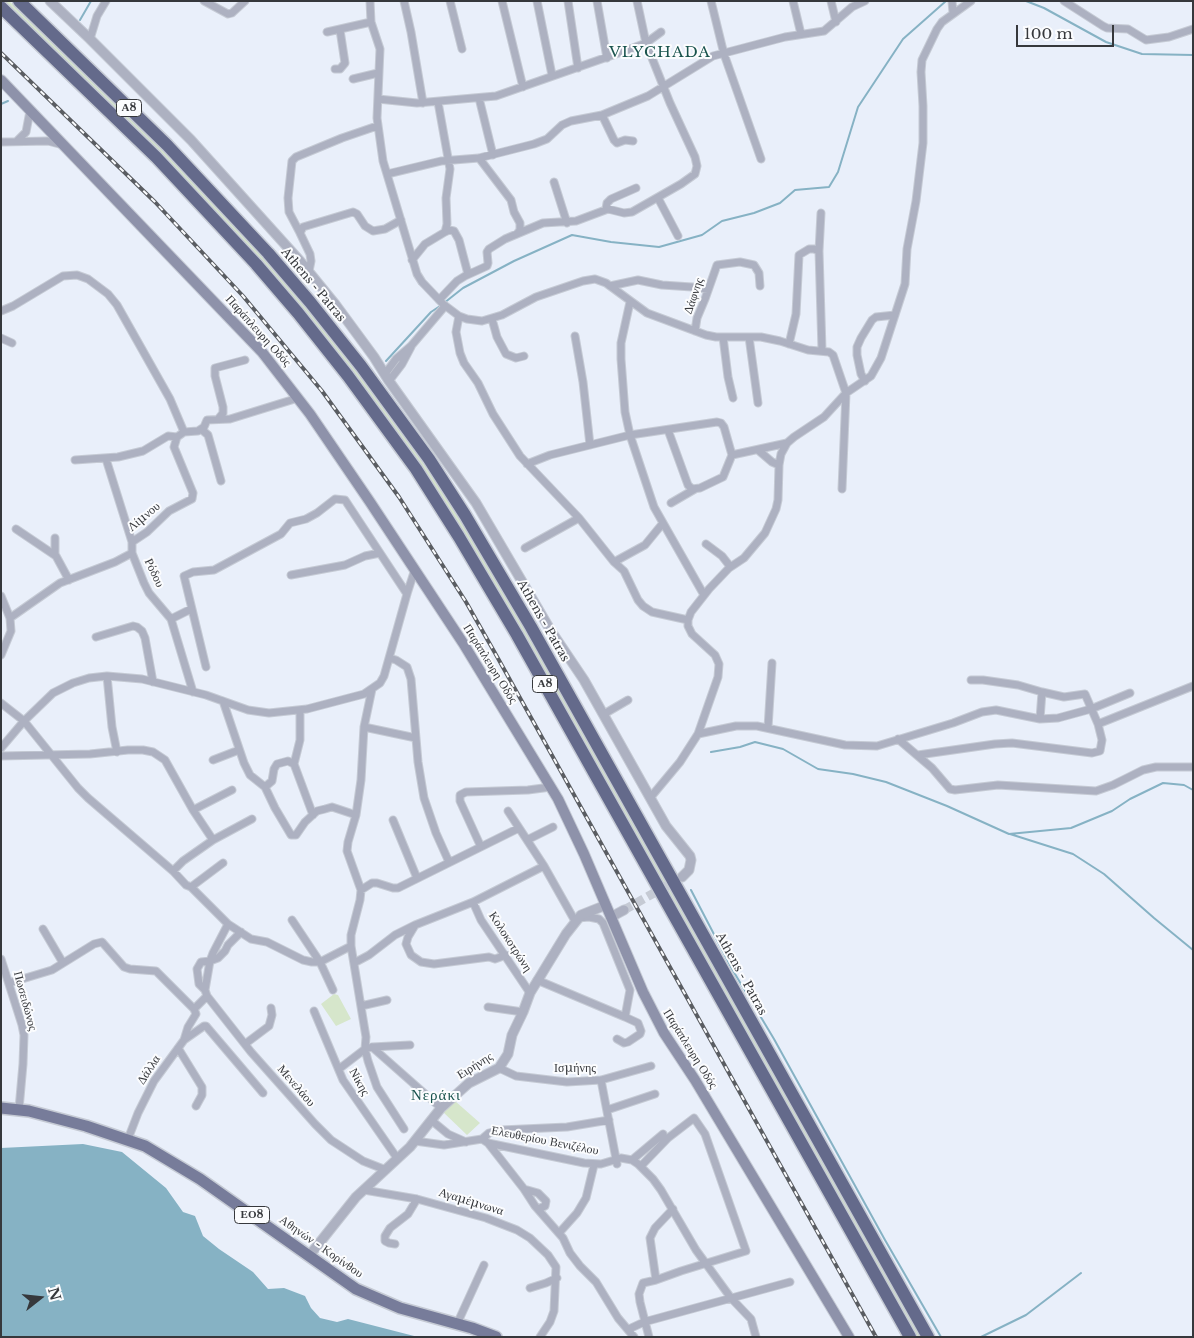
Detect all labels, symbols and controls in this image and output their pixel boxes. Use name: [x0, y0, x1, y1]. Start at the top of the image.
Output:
scale bar: [1019, 15, 1116, 47]
text: 100 m: [1024, 24, 1073, 43]
district label: VLYCHADA: [608, 44, 712, 62]
road number: Α8: [116, 100, 142, 116]
street label: Athens - Patras: [278, 245, 348, 325]
street label: Δάφνης: [681, 276, 707, 316]
street label: Παράπλευρη Οδός: [222, 292, 294, 370]
street label: Λίμνου: [125, 499, 163, 535]
street label: Ρόδου: [141, 556, 167, 590]
street label: Athens - Patras: [514, 578, 572, 664]
street label: Παράπλευρη Οδός: [460, 622, 520, 706]
road number: Α8: [532, 676, 558, 692]
street label: Κολοκοτρώνη: [485, 909, 535, 975]
street label: Athens - Patras: [712, 930, 770, 1018]
street label: Πωσειδώνος: [10, 970, 40, 1032]
street label: Παράπλευρη Οδός: [660, 1007, 720, 1091]
street label: Ειρήνης: [455, 1049, 495, 1083]
street label: Δάλλα: [134, 1053, 164, 1087]
street label: Μενελάου: [274, 1062, 318, 1110]
street label: Ισμήνης: [554, 1062, 596, 1076]
street label: Νίκης: [346, 1066, 372, 1098]
district label: Νεράκι: [410, 1087, 462, 1105]
street label: Ελευθερίου Βενιζέλου: [490, 1124, 600, 1158]
street label: Αγαμέμνωνα: [437, 1185, 505, 1219]
road number: ΕΟ8: [234, 1206, 270, 1224]
street label: Αθηνών - Κορίνθου: [276, 1213, 366, 1281]
north arrow: [15, 1273, 65, 1323]
text: N: [44, 1285, 65, 1303]

